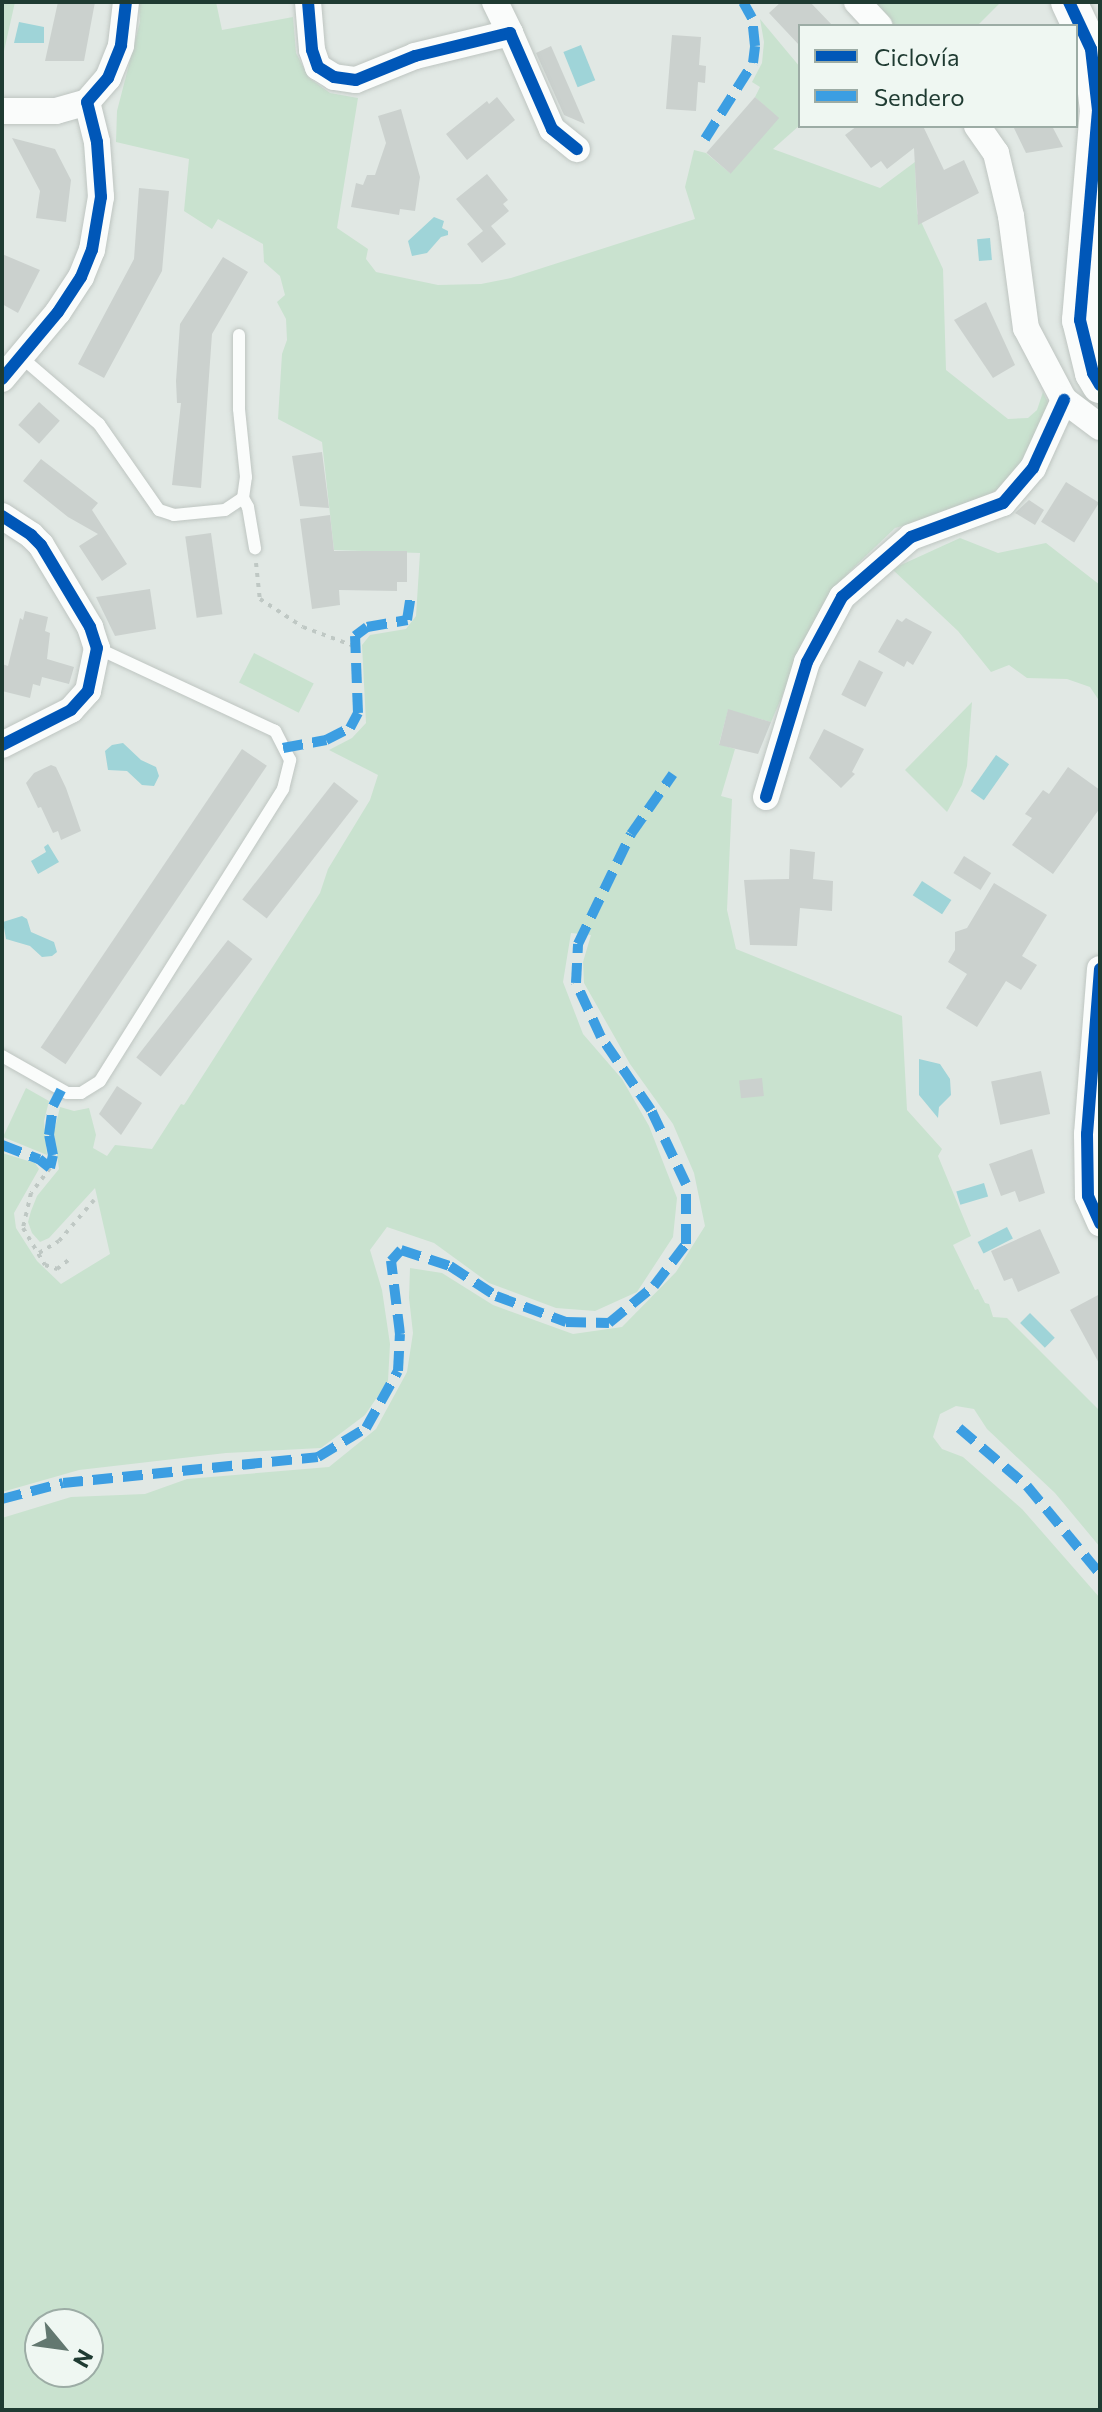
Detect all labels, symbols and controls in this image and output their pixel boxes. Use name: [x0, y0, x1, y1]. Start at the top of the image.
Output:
legend: [798, 24, 1078, 128]
text: Ciclovía: [874, 42, 960, 71]
text: Sendero: [874, 82, 965, 111]
north arrow: [24, 2308, 104, 2388]
text: N: [68, 2345, 99, 2373]

